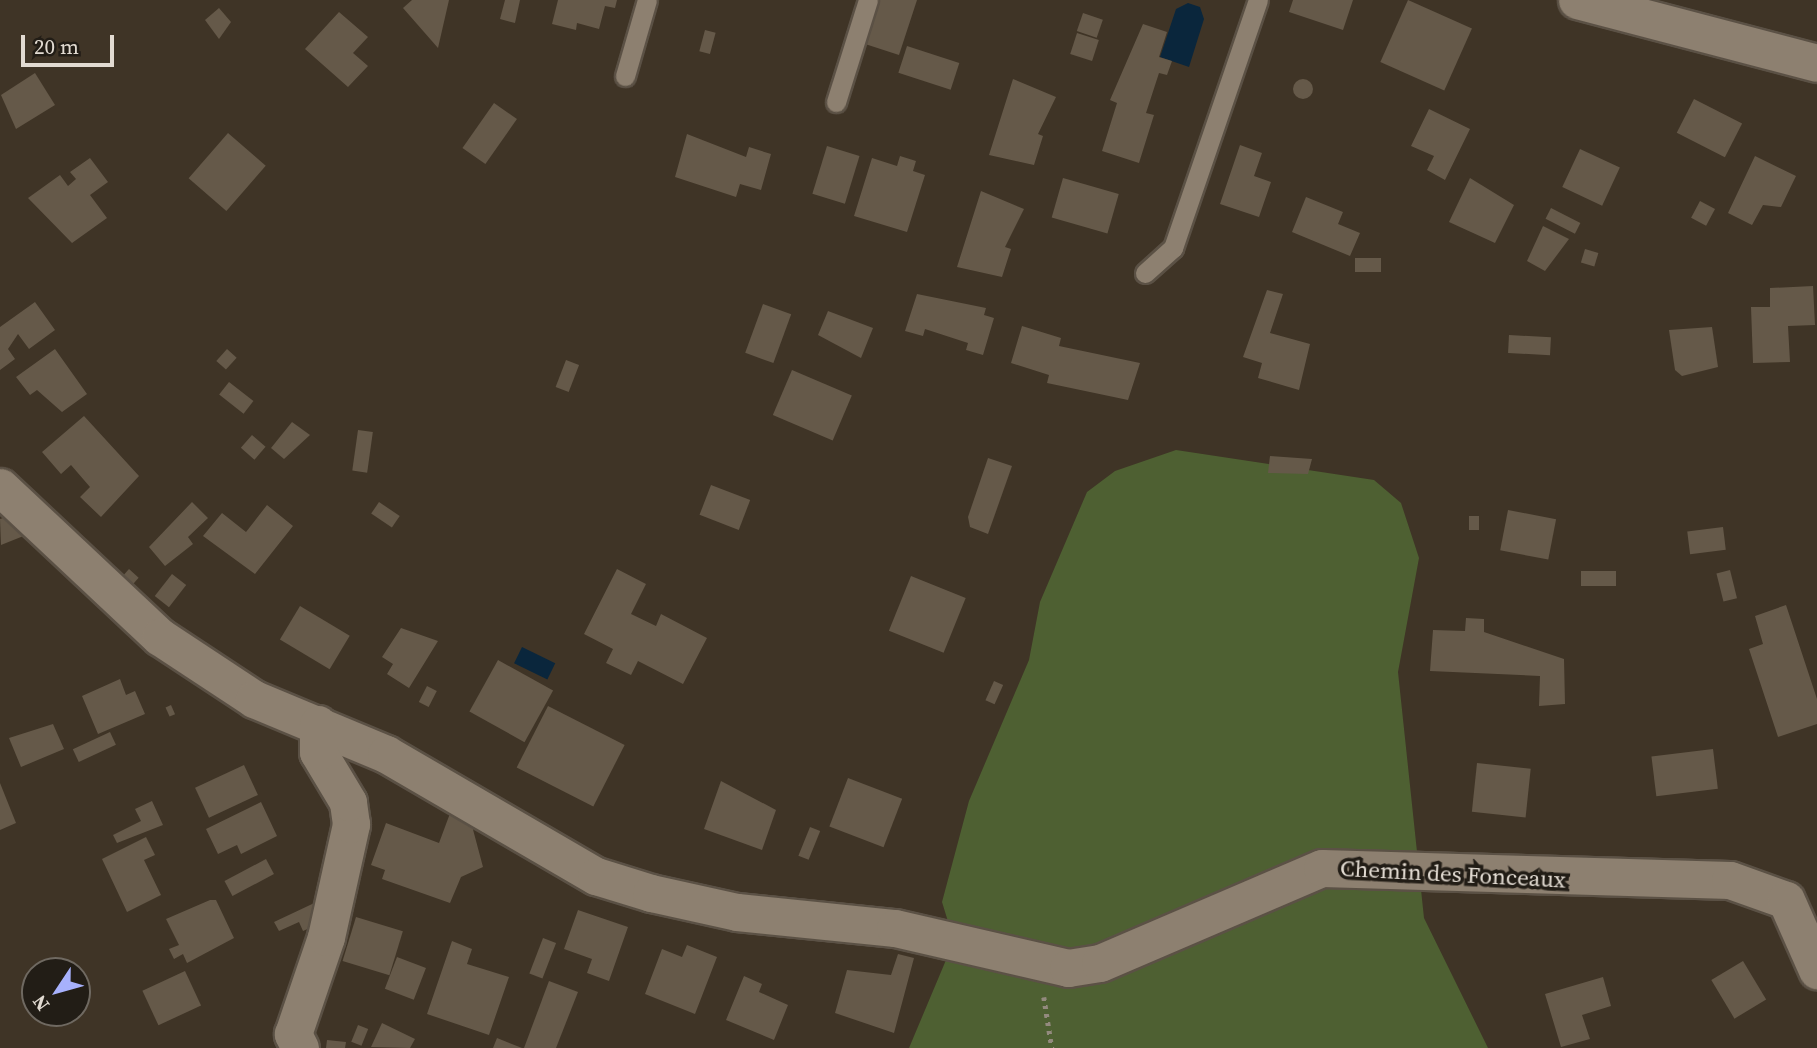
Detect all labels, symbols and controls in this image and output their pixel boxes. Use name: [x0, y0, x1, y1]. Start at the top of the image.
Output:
scale bar: [24, 21, 117, 65]
text: 20 m: [34, 32, 79, 61]
street label: Chemin des Fonceaux: [1339, 854, 1567, 894]
north arrow: [21, 957, 91, 1027]
text: N: [26, 990, 55, 1016]

